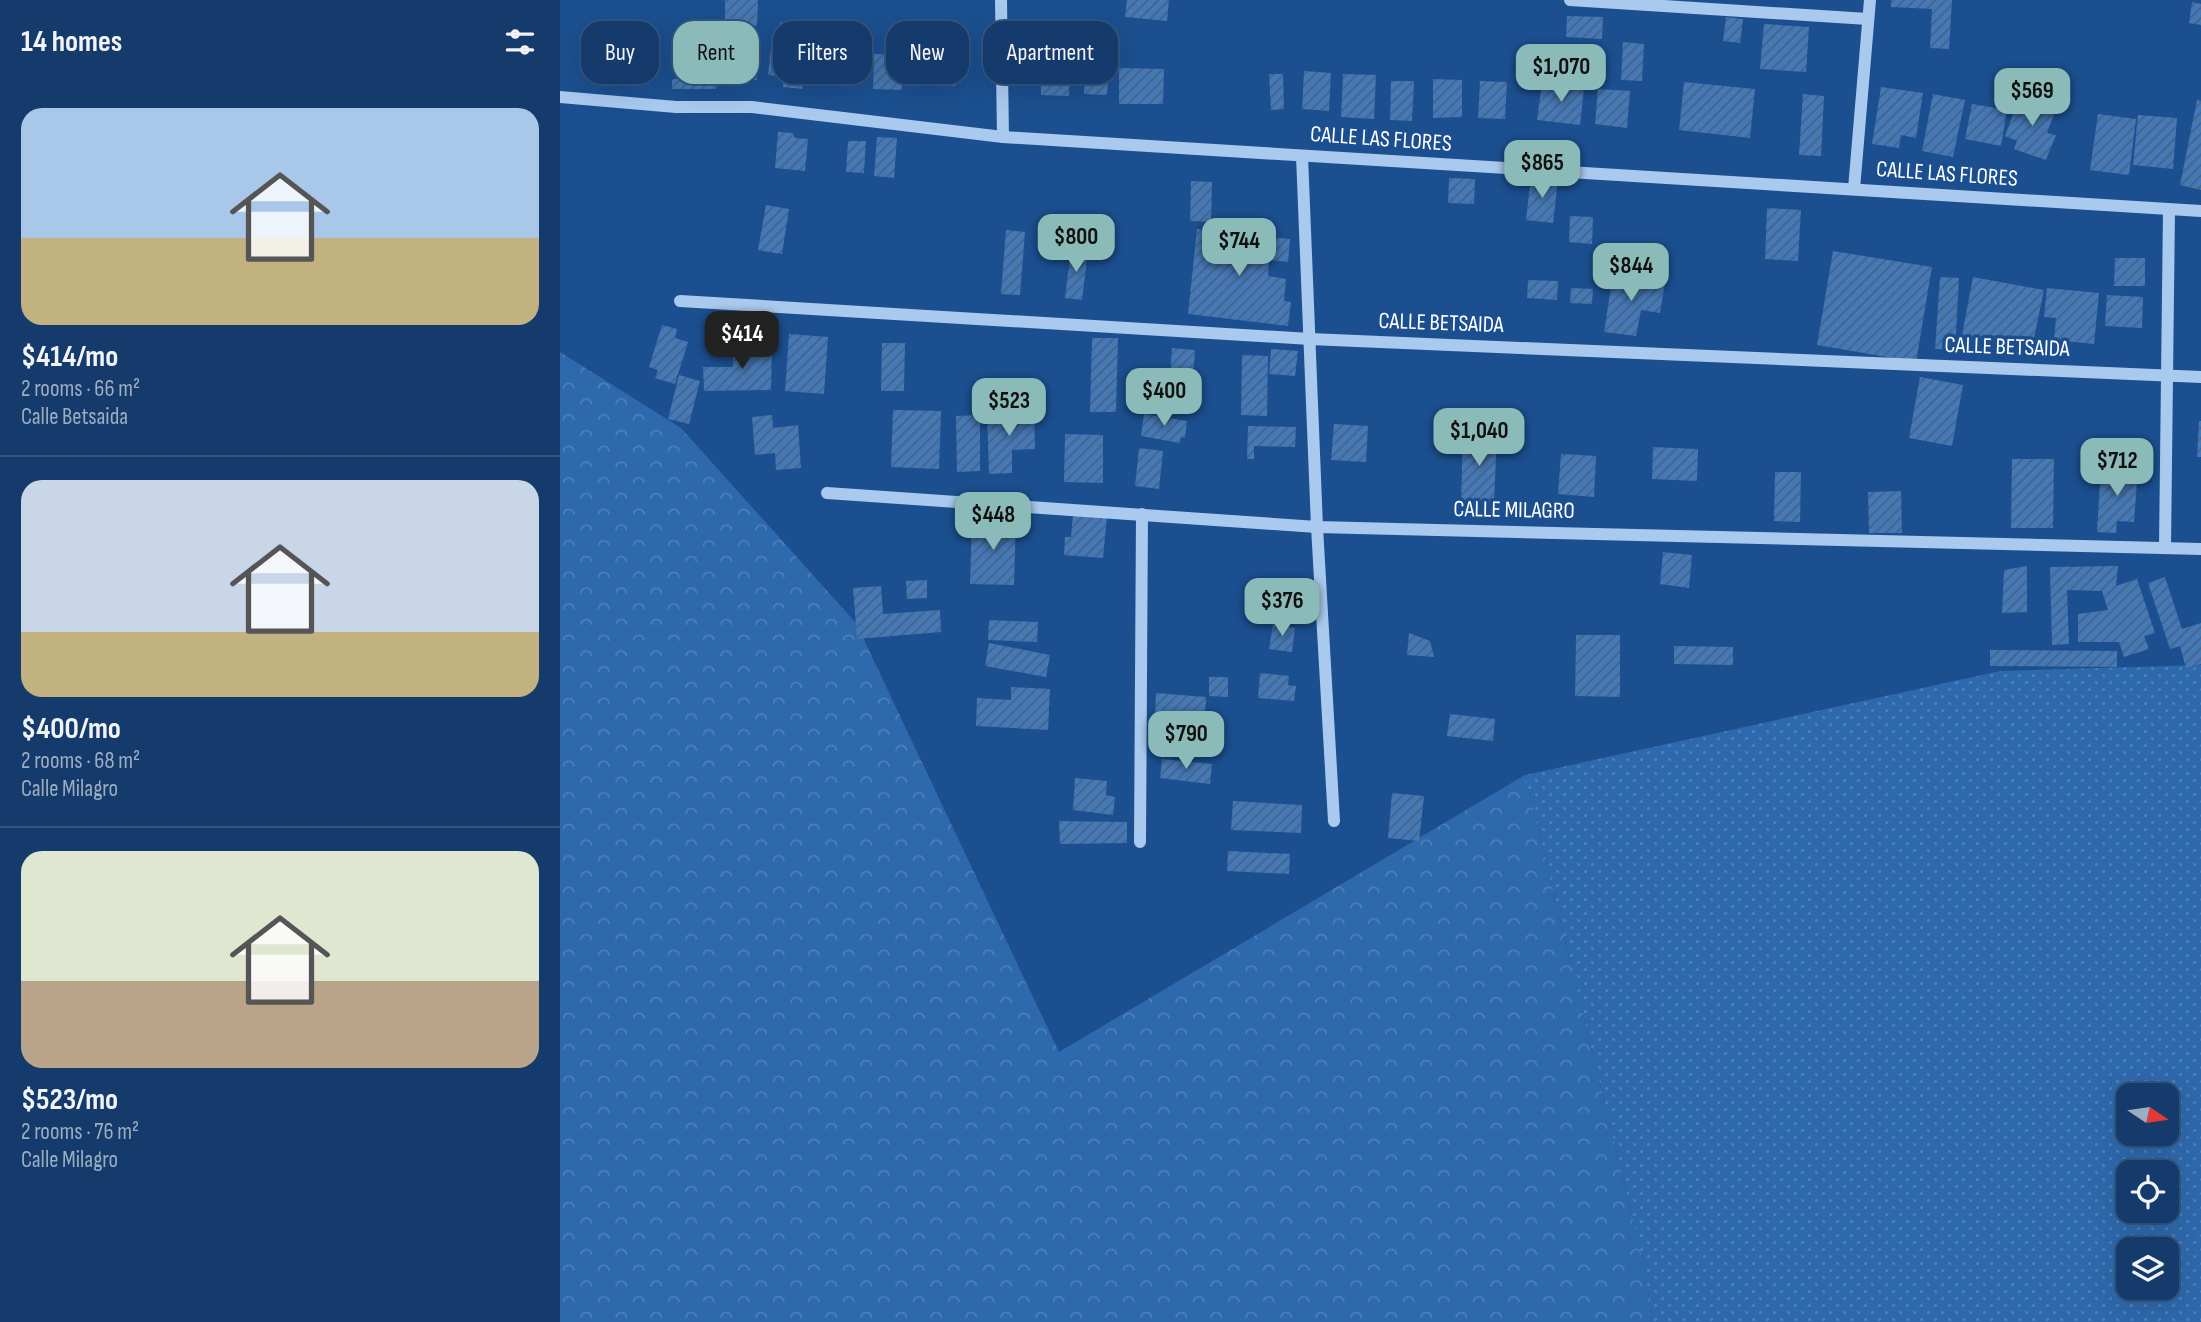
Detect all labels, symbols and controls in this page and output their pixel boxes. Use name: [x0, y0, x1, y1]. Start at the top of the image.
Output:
chip: Buy: [581, 21, 659, 84]
chip: Rent: [673, 21, 759, 84]
chip: Filters: [773, 21, 872, 84]
chip: New: [886, 21, 969, 84]
chip: Apartment: [983, 21, 1118, 84]
icon: filters: [501, 23, 539, 61]
text: 14 homes: [21, 24, 122, 60]
pin: $1,070: [1504, 44, 1618, 104]
text: $1,070: [1532, 53, 1590, 81]
pin: $569: [1991, 68, 2073, 128]
text: $569: [2010, 77, 2054, 105]
street label: CALLE LAS FLORES: [1309, 120, 1453, 158]
pin: $865: [1501, 140, 1583, 200]
text: $865: [1520, 149, 1564, 177]
icon: home: [217, 154, 343, 280]
street label: CALLE LAS FLORES: [1875, 155, 2019, 193]
pin: $800: [1035, 215, 1117, 274]
pin: $744: [1198, 218, 1280, 278]
text: $800: [1054, 223, 1098, 251]
text: $744: [1218, 227, 1260, 255]
pin: $844: [1590, 244, 1672, 303]
text: $844: [1609, 252, 1653, 280]
street label: CALLE BETSAIDA: [1378, 307, 1504, 339]
pin: $414: [701, 312, 783, 371]
text: $414: [721, 320, 763, 348]
street label: CALLE BETSAIDA: [1944, 331, 2070, 363]
text: $414/mo: [21, 339, 118, 375]
pin: $400: [1123, 368, 1205, 428]
text: 2 rooms · 66 m²: [21, 375, 140, 403]
text: $400: [1142, 377, 1186, 405]
pin: $523: [968, 378, 1050, 438]
text: $523: [988, 387, 1030, 415]
text: Calle Betsaida: [21, 403, 128, 431]
pin: $1,040: [1422, 408, 1536, 468]
text: $1,040: [1449, 417, 1509, 445]
pin: $712: [2076, 438, 2158, 498]
text: $712: [2096, 447, 2138, 475]
pin: $448: [952, 492, 1034, 552]
street label: CALLE MILAGRO: [1453, 495, 1575, 525]
text: $448: [971, 501, 1015, 529]
icon: home: [217, 526, 343, 652]
pin: $376: [1241, 578, 1323, 638]
text: $376: [1261, 587, 1303, 615]
text: $400/mo: [21, 711, 121, 747]
pin: $790: [1145, 712, 1227, 771]
text: $790: [1164, 720, 1208, 748]
text: 2 rooms · 68 m²: [21, 747, 140, 775]
text: Calle Milagro: [21, 775, 118, 803]
icon: home: [217, 897, 343, 1023]
text: $523/mo: [21, 1082, 118, 1118]
north arrow: [2116, 1083, 2179, 1146]
map controls: [2116, 1083, 2179, 1300]
text: 2 rooms · 76 m²: [21, 1118, 139, 1146]
text: Calle Milagro: [21, 1146, 118, 1174]
button: locate: [2116, 1160, 2179, 1223]
button: layers: [2116, 1237, 2179, 1300]

